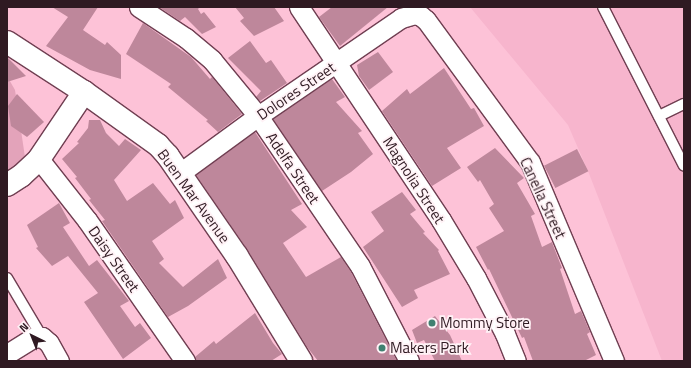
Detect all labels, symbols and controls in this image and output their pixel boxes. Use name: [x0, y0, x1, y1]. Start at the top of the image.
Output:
street label: Dolores Street: [253, 58, 339, 124]
street label: Adelfa Street: [263, 129, 323, 207]
street label: Magnolia Street: [379, 133, 449, 227]
street label: Buen Mar Avenue: [154, 146, 234, 246]
street label: Canella Street: [516, 154, 570, 242]
street label: Daisy Street: [85, 222, 143, 296]
place label: Mommy Store: [440, 314, 530, 332]
north arrow: [12, 316, 52, 356]
marker: Mommy Store: [427, 318, 437, 328]
text: N: [16, 319, 32, 336]
place label: Makers Park: [390, 339, 469, 357]
marker: Makers Park: [377, 343, 387, 353]

